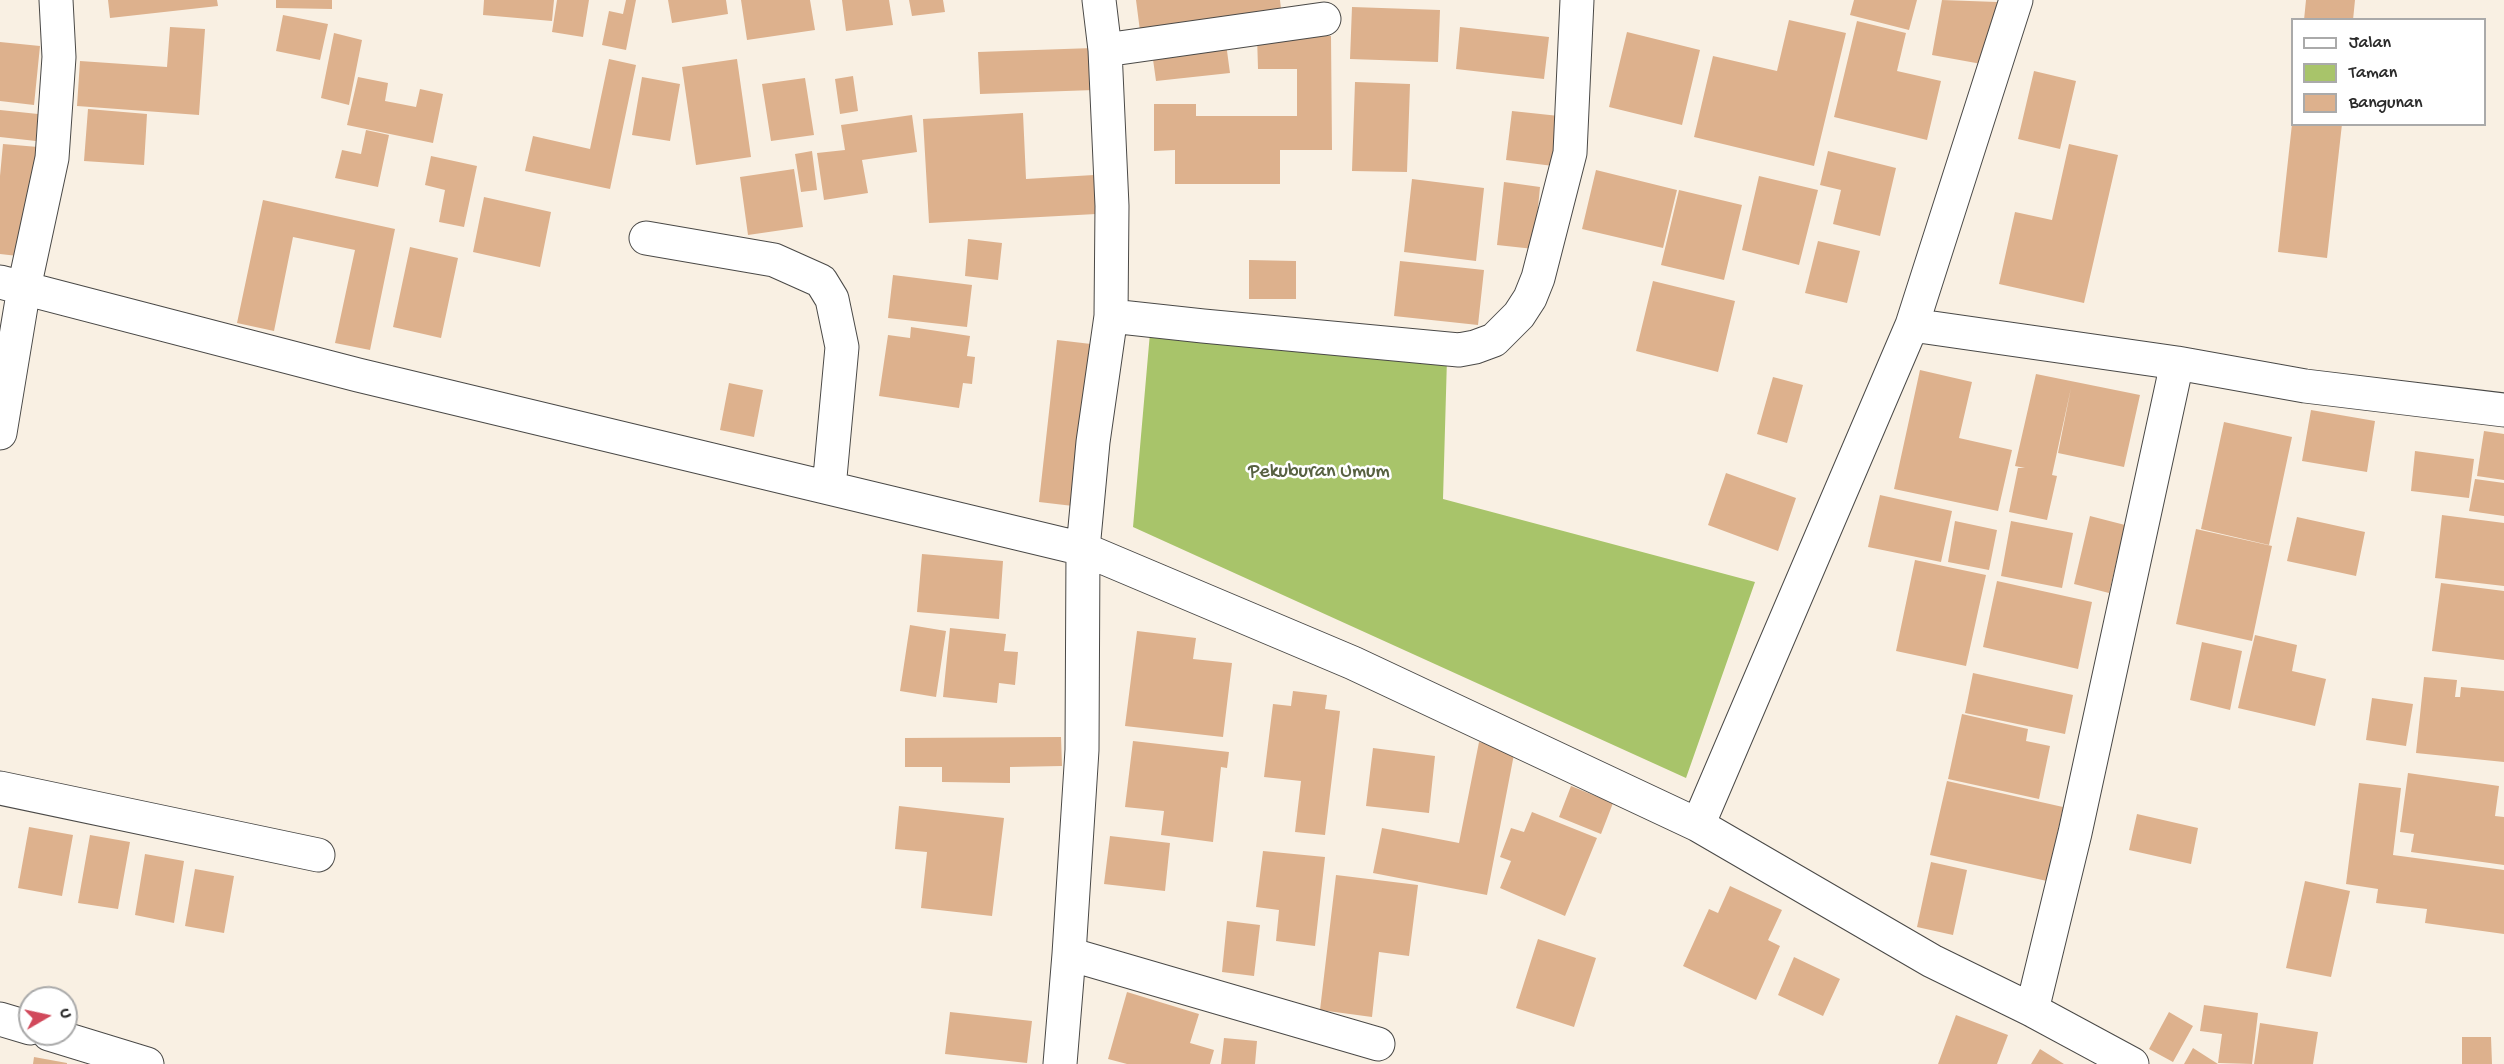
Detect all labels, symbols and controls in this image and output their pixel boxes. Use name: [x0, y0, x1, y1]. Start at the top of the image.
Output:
legend: [2291, 18, 2486, 126]
text: Jalan: [2349, 33, 2391, 54]
text: Taman: [2349, 63, 2397, 84]
text: Bangunan: [2349, 93, 2423, 114]
park label: Pekuburan Umum: [1248, 461, 1390, 485]
north arrow: [18, 986, 78, 1046]
text: U: [54, 1007, 74, 1019]

